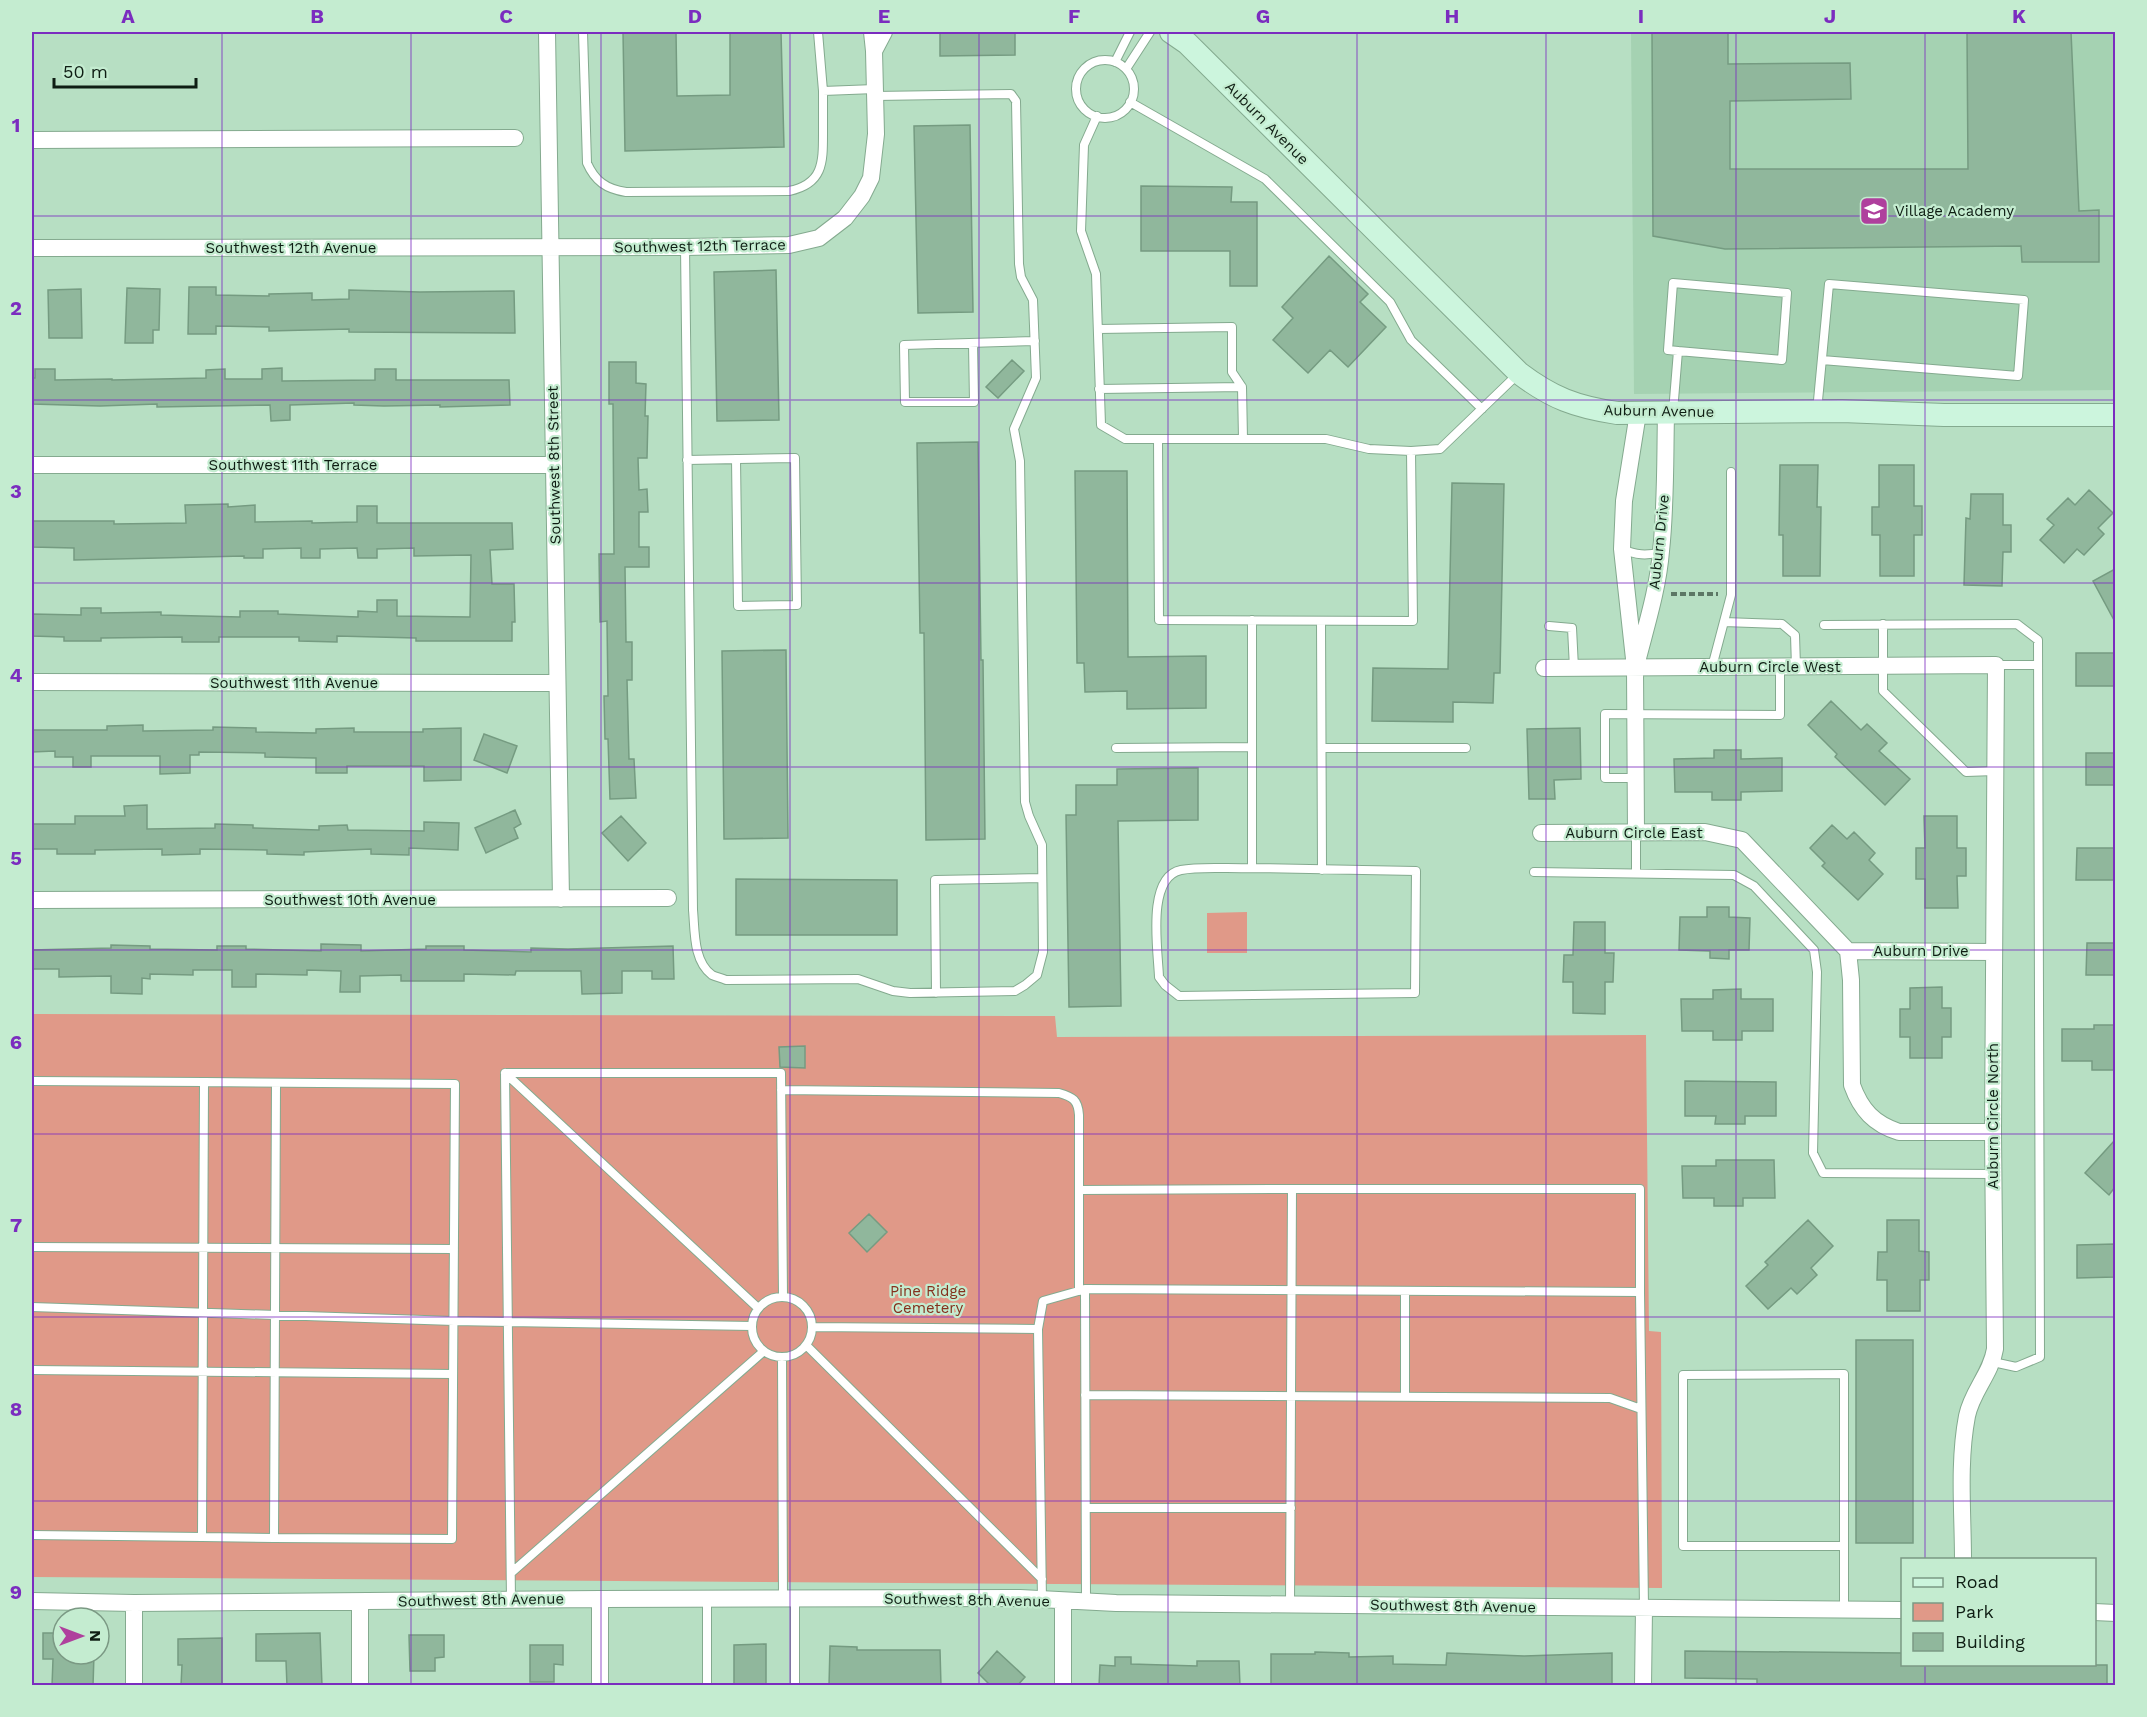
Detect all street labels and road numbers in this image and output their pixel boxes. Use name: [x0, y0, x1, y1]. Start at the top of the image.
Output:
street label: Auburn Avenue: [1222, 78, 1312, 168]
street label: Southwest 12th Terrace: [614, 236, 786, 256]
street label: Southwest 12th Avenue: [205, 239, 377, 257]
street label: Southwest 8th Street: [544, 385, 564, 544]
street label: Auburn Avenue: [1604, 401, 1714, 421]
street label: Southwest 11th Terrace: [209, 456, 377, 474]
street label: Auburn Drive: [1645, 494, 1673, 590]
street label: Auburn Circle West: [1699, 658, 1841, 676]
street label: Southwest 11th Avenue: [210, 674, 378, 692]
street label: Auburn Circle East: [1565, 824, 1703, 842]
street label: Southwest 10th Avenue: [264, 891, 436, 909]
street label: Auburn Drive: [1873, 942, 1969, 960]
street label: Auburn Circle North: [1984, 1043, 2002, 1189]
street label: Southwest 8th Avenue: [398, 1590, 564, 1610]
street label: Southwest 8th Avenue: [884, 1590, 1050, 1610]
street label: Southwest 8th Avenue: [1370, 1596, 1536, 1616]

